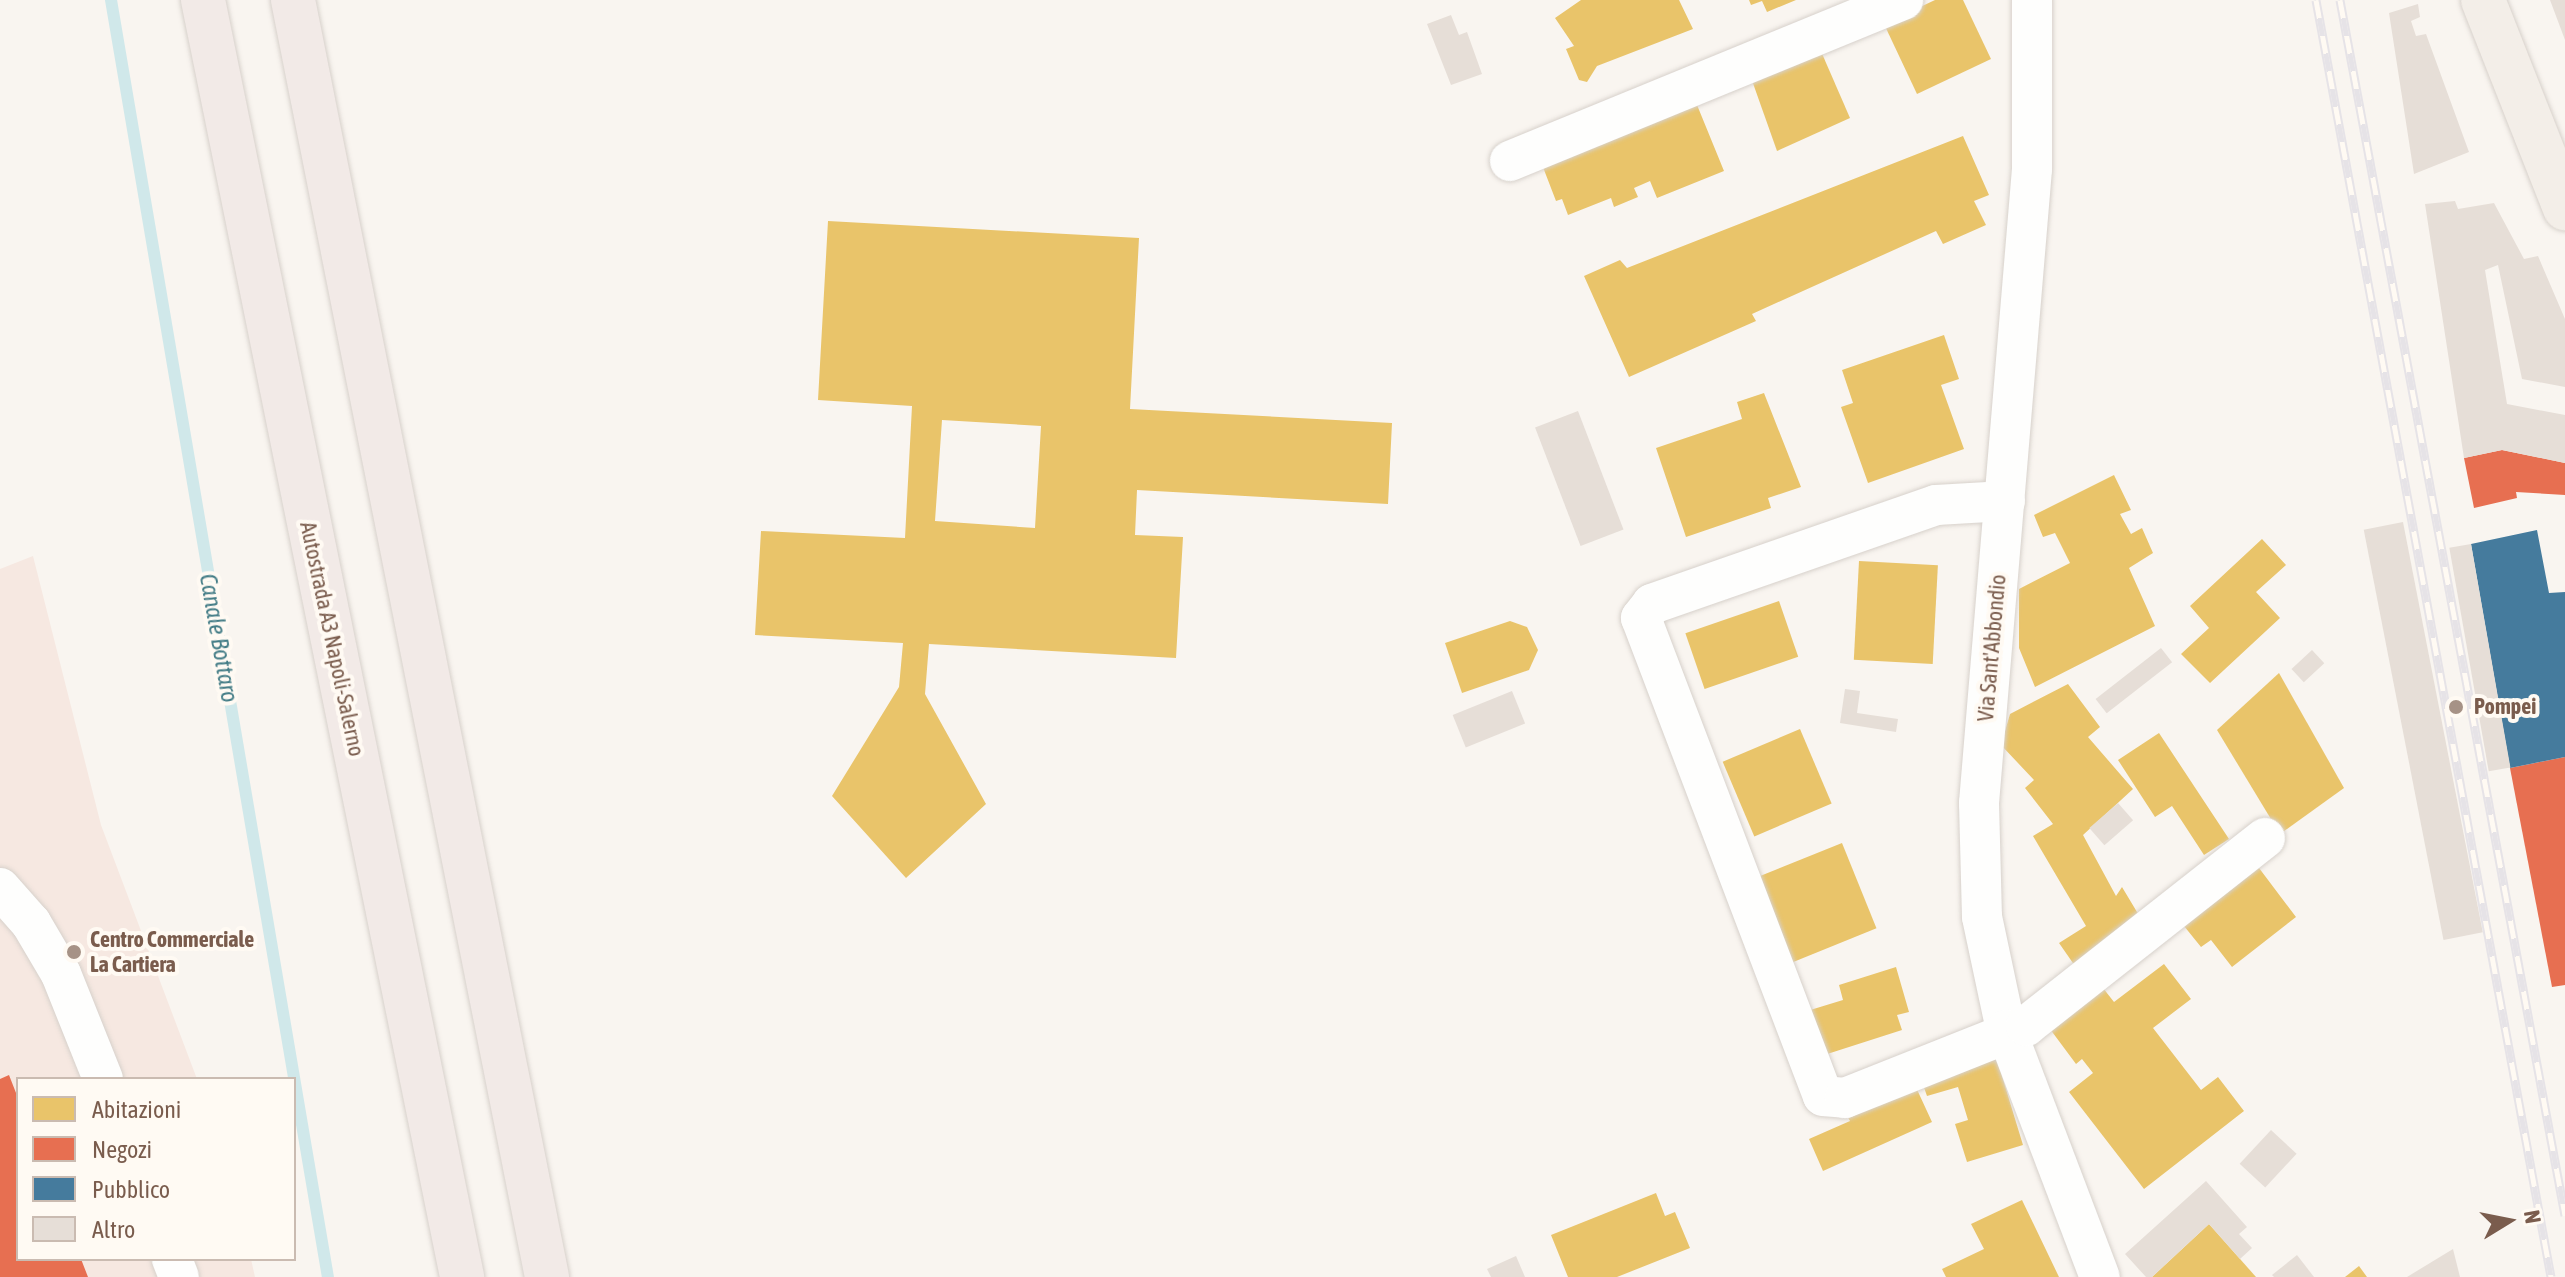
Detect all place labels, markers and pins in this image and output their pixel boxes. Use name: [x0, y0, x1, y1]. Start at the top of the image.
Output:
place label: Pompei: [2474, 694, 2536, 720]
marker: Pompei: [2445, 696, 2467, 718]
place label: Centro Commerciale La Cartiera: [90, 926, 254, 978]
marker: Centro Commerciale La Cartiera: [65, 943, 83, 961]

